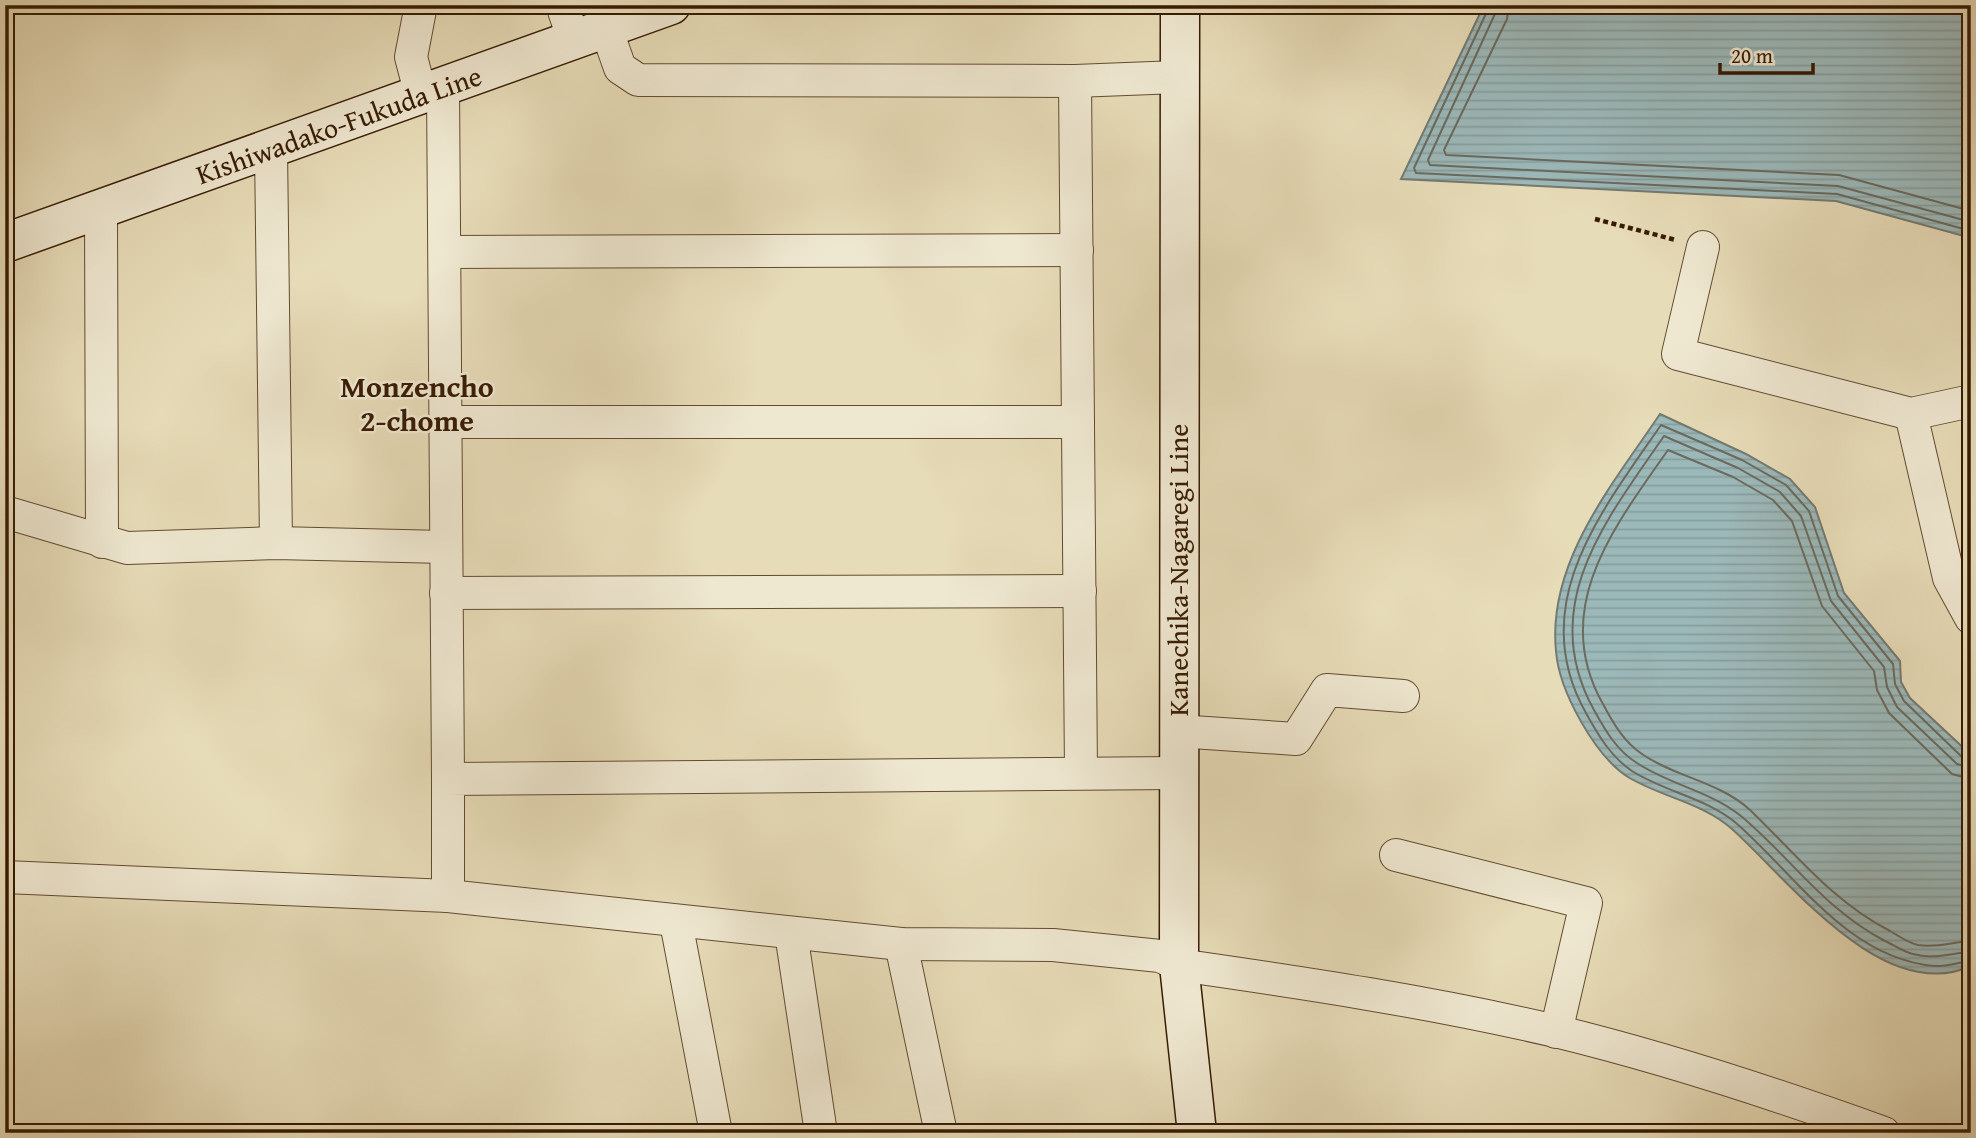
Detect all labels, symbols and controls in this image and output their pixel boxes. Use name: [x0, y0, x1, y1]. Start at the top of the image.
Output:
scale bar: [1720, 32, 1813, 76]
text: 20 m: [1731, 40, 1773, 71]
street label: Kishiwadako-Fukuda Line: [190, 54, 487, 194]
district label: Monzencho 2-chome: [340, 364, 494, 442]
street label: Kanechika-Nagaregi Line: [1157, 424, 1198, 716]

